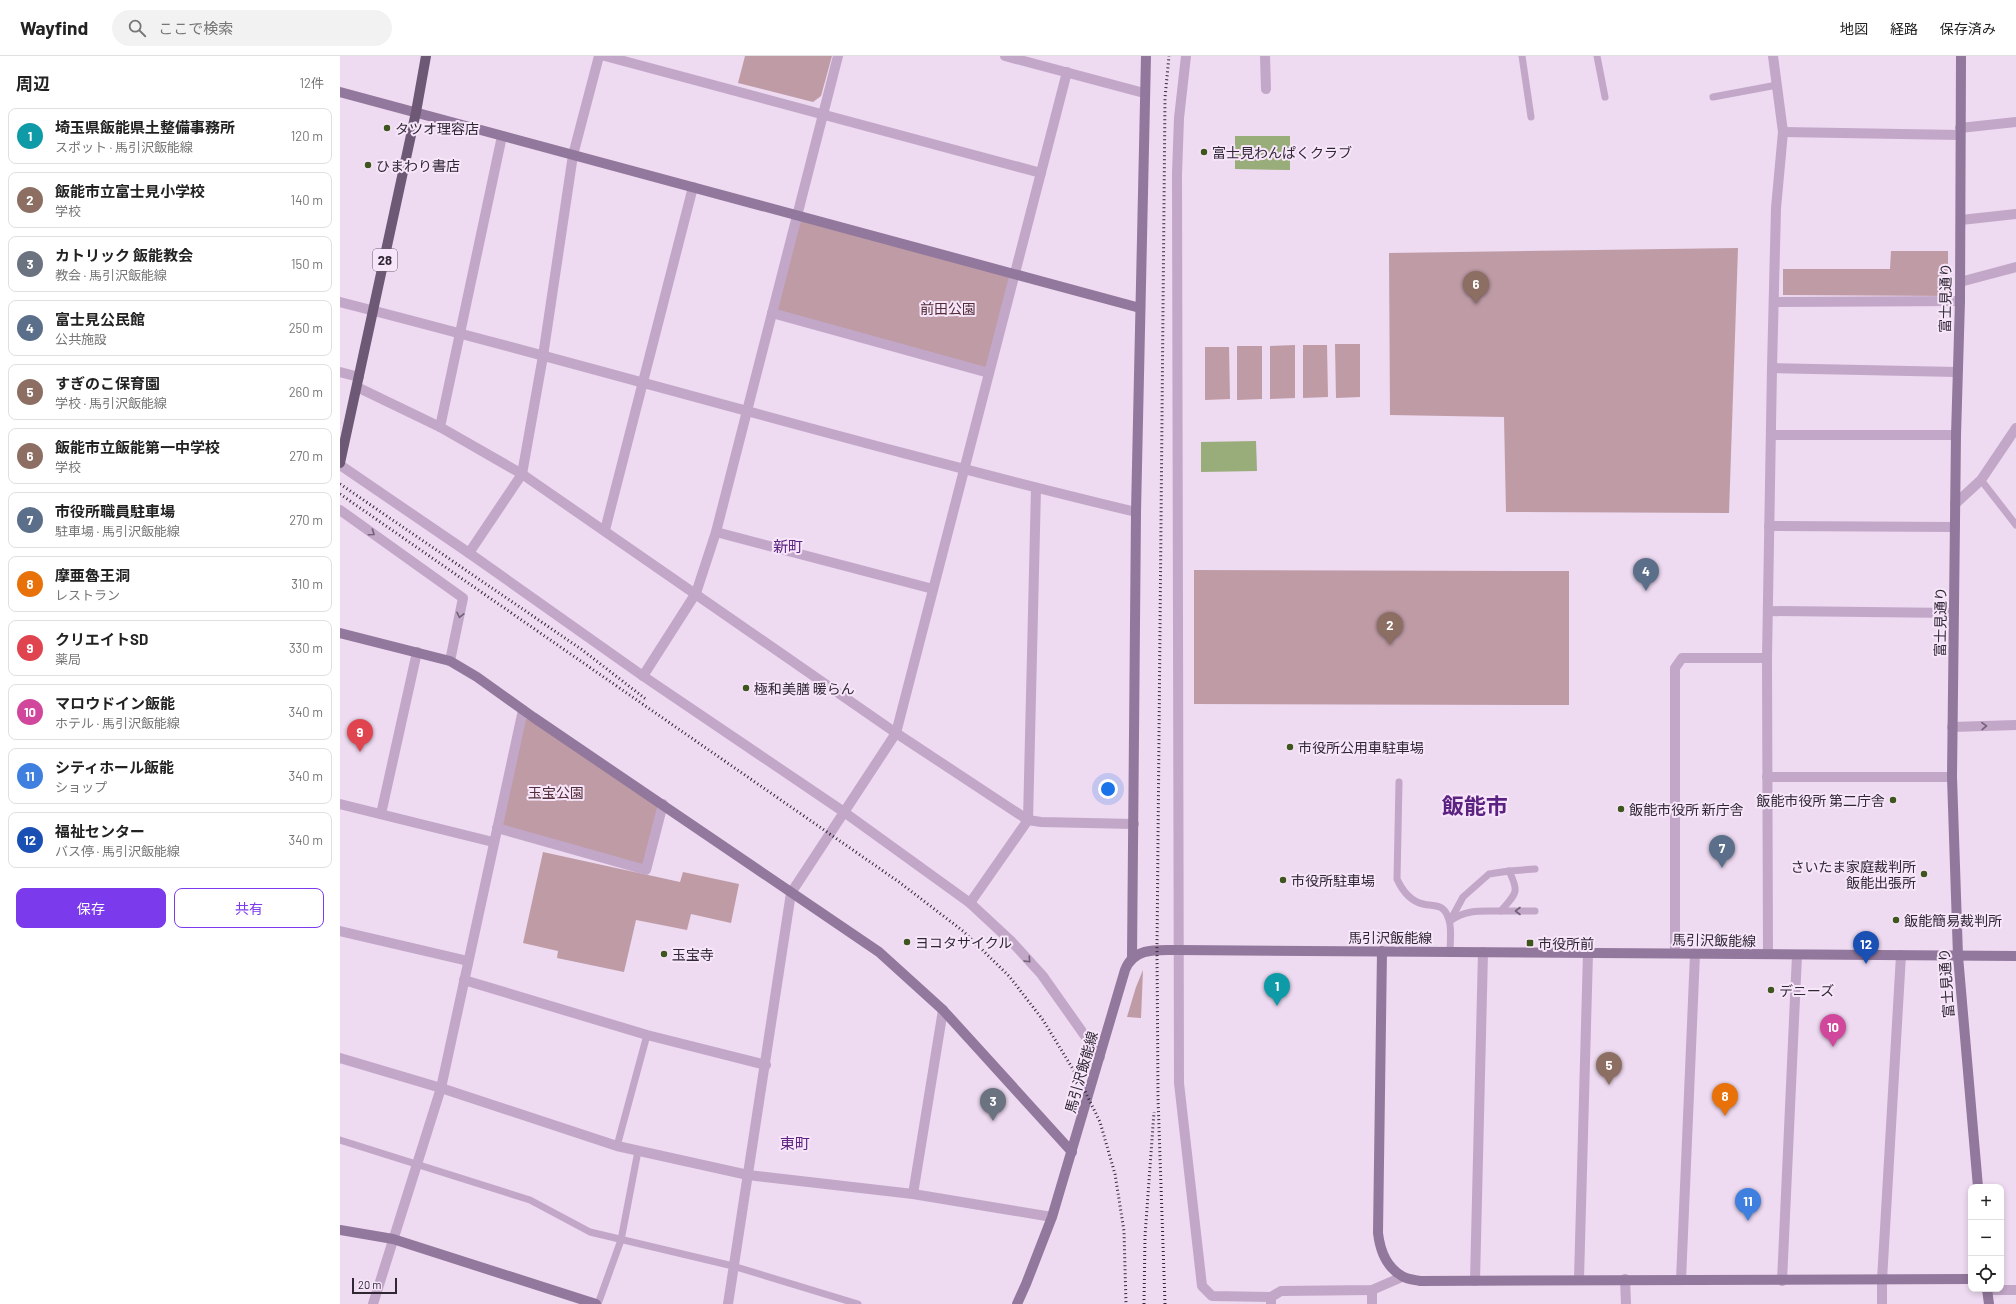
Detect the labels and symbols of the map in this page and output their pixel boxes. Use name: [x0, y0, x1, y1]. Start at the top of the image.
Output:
place label: タツオ理容店: [395, 120, 479, 137]
marker: タツオ理容店: [382, 123, 392, 133]
place label: 富士見わんぱくクラブ: [1212, 144, 1352, 161]
marker: 富士見わんぱくクラブ: [1199, 147, 1209, 157]
place label: ひまわり書店: [376, 157, 460, 174]
marker: ひまわり書店: [363, 160, 373, 170]
road number: 28: [373, 249, 397, 271]
street label: 富士見通り: [1936, 263, 1954, 333]
pin: 6: [1463, 271, 1489, 304]
park label: 前田公園: [920, 300, 976, 317]
one-way arrow: [368, 528, 375, 536]
district label: 新町: [773, 537, 803, 555]
pin: 4: [1633, 558, 1659, 591]
street label: 富士見通り: [1931, 587, 1949, 657]
one-way arrow: [456, 612, 464, 618]
pin: 2: [1377, 612, 1403, 645]
place label: 極和美膳 暖らん: [754, 680, 855, 697]
marker: 極和美膳 暖らん: [741, 683, 751, 693]
pin: 9: [347, 719, 373, 752]
one-way arrow: [1981, 722, 1987, 730]
place label: 市役所公用車駐車場: [1298, 739, 1424, 756]
marker: 市役所公用車駐車場: [1285, 742, 1295, 752]
your location: [1098, 779, 1118, 799]
park label: 玉宝公園: [528, 784, 584, 801]
district label: 飯能市: [1441, 792, 1508, 818]
place label: 飯能市役所 第二庁舎: [1756, 792, 1885, 809]
marker: 飯能市役所 第二庁舎: [1888, 795, 1898, 805]
place label: 飯能市役所 新庁舎: [1629, 801, 1744, 818]
marker: 飯能市役所 新庁舎: [1616, 804, 1626, 814]
pin: 7: [1709, 835, 1735, 868]
place label: さいたま家庭裁判所 飯能出張所: [1790, 858, 1916, 891]
marker: さいたま家庭裁判所 飯能出張所: [1919, 869, 1929, 879]
place label: 市役所駐車場: [1291, 872, 1375, 889]
marker: 市役所駐車場: [1278, 875, 1288, 885]
one-way arrow: [1515, 907, 1521, 915]
place label: 飯能簡易裁判所: [1904, 912, 2002, 929]
marker: 飯能簡易裁判所: [1891, 915, 1901, 925]
street label: 馬引沢飯能線: [1348, 929, 1432, 946]
street label: 馬引沢飯能線: [1672, 931, 1756, 949]
pin: 12: [1853, 931, 1879, 964]
place label: ヨコタサイクル: [915, 934, 1012, 951]
place label: 市役所前: [1538, 935, 1594, 952]
marker: ヨコタサイクル: [902, 937, 912, 947]
marker: 市役所前: [1525, 938, 1535, 948]
place label: 玉宝寺: [672, 946, 714, 963]
street label: 富士見通り: [1935, 947, 1957, 1019]
marker: 玉宝寺: [659, 949, 669, 959]
one-way arrow: [1024, 955, 1031, 963]
pin: 1: [1264, 973, 1290, 1006]
place label: デニーズ: [1779, 982, 1834, 999]
marker: デニーズ: [1766, 985, 1776, 995]
pin: 10: [1820, 1014, 1846, 1047]
street label: 馬引沢飯能線: [1061, 1029, 1101, 1115]
pin: 5: [1596, 1052, 1622, 1085]
pin: 8: [1712, 1083, 1738, 1116]
pin: 3: [980, 1088, 1006, 1121]
district label: 東町: [780, 1134, 810, 1152]
pin: 11: [1735, 1188, 1761, 1221]
scale bar: [352, 1276, 397, 1295]

